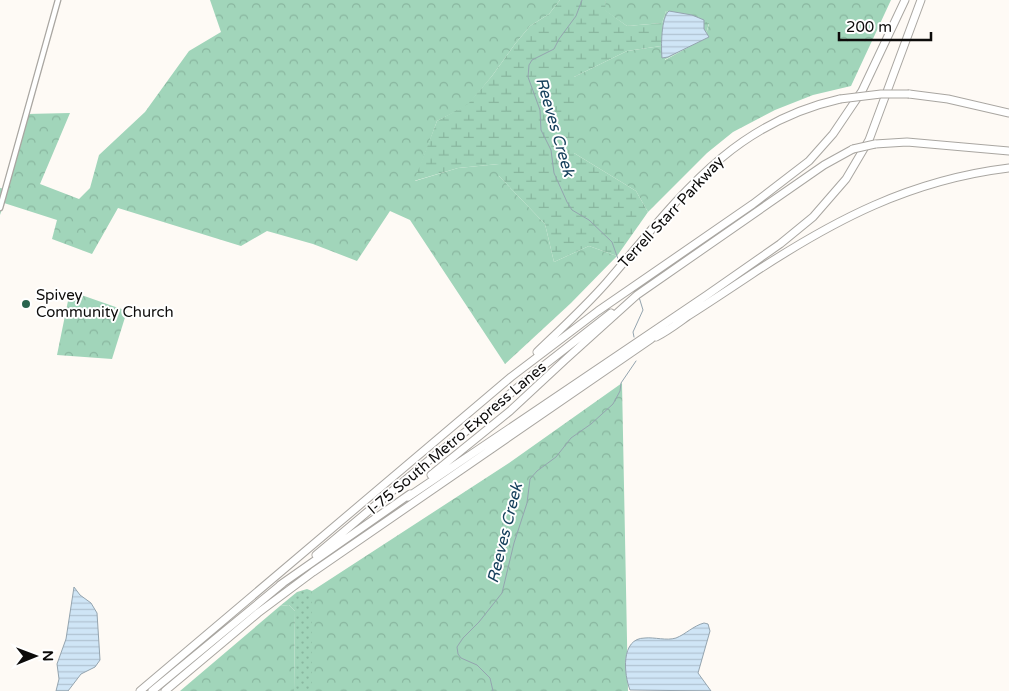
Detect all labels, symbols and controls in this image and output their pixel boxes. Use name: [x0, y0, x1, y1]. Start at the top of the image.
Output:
scale bar: [839, 10, 932, 42]
text: 200 m: [846, 18, 892, 36]
water label: Reeves Creek: [531, 75, 579, 180]
street label: Terrell Starr Parkway: [614, 152, 728, 272]
place label: Spivey Community Church: [36, 286, 174, 321]
marker: Spivey Community Church: [20, 298, 32, 310]
street label: I-75 South Metro Express Lanes: [364, 358, 550, 518]
water label: Reeves Creek: [483, 480, 527, 585]
north arrow: [10, 631, 60, 681]
text: N: [39, 650, 56, 662]

